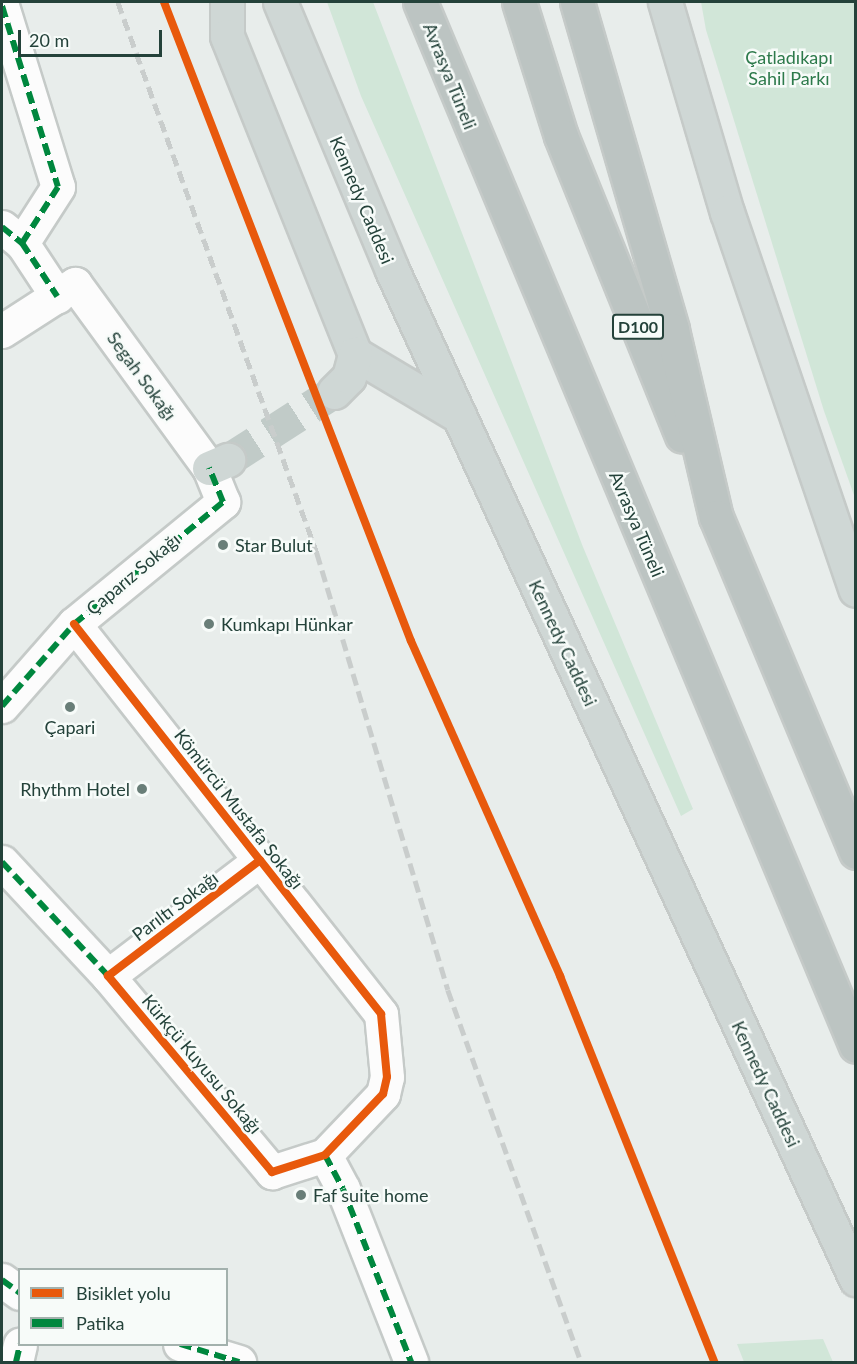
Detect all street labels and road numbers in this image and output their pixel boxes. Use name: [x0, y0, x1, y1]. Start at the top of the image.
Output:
street label: Avrasya Tüneli: [419, 19, 481, 133]
street label: Kennedy Caddesi: [325, 133, 399, 267]
road number: D100: [611, 314, 665, 340]
street label: Segah Sokağı: [103, 328, 181, 424]
street label: Avrasya Tüneli: [605, 468, 669, 580]
street label: Çaparız Sokağı: [82, 529, 184, 619]
street label: Kennedy Caddesi: [524, 576, 602, 710]
street label: Kömürcü Mustafa Sokağı: [170, 725, 308, 893]
street label: Parıltı Sokağı: [128, 867, 222, 945]
street label: Kürkçü Kuyusu Sokağı: [138, 990, 266, 1138]
street label: Kennedy Caddesi: [727, 1017, 805, 1151]

